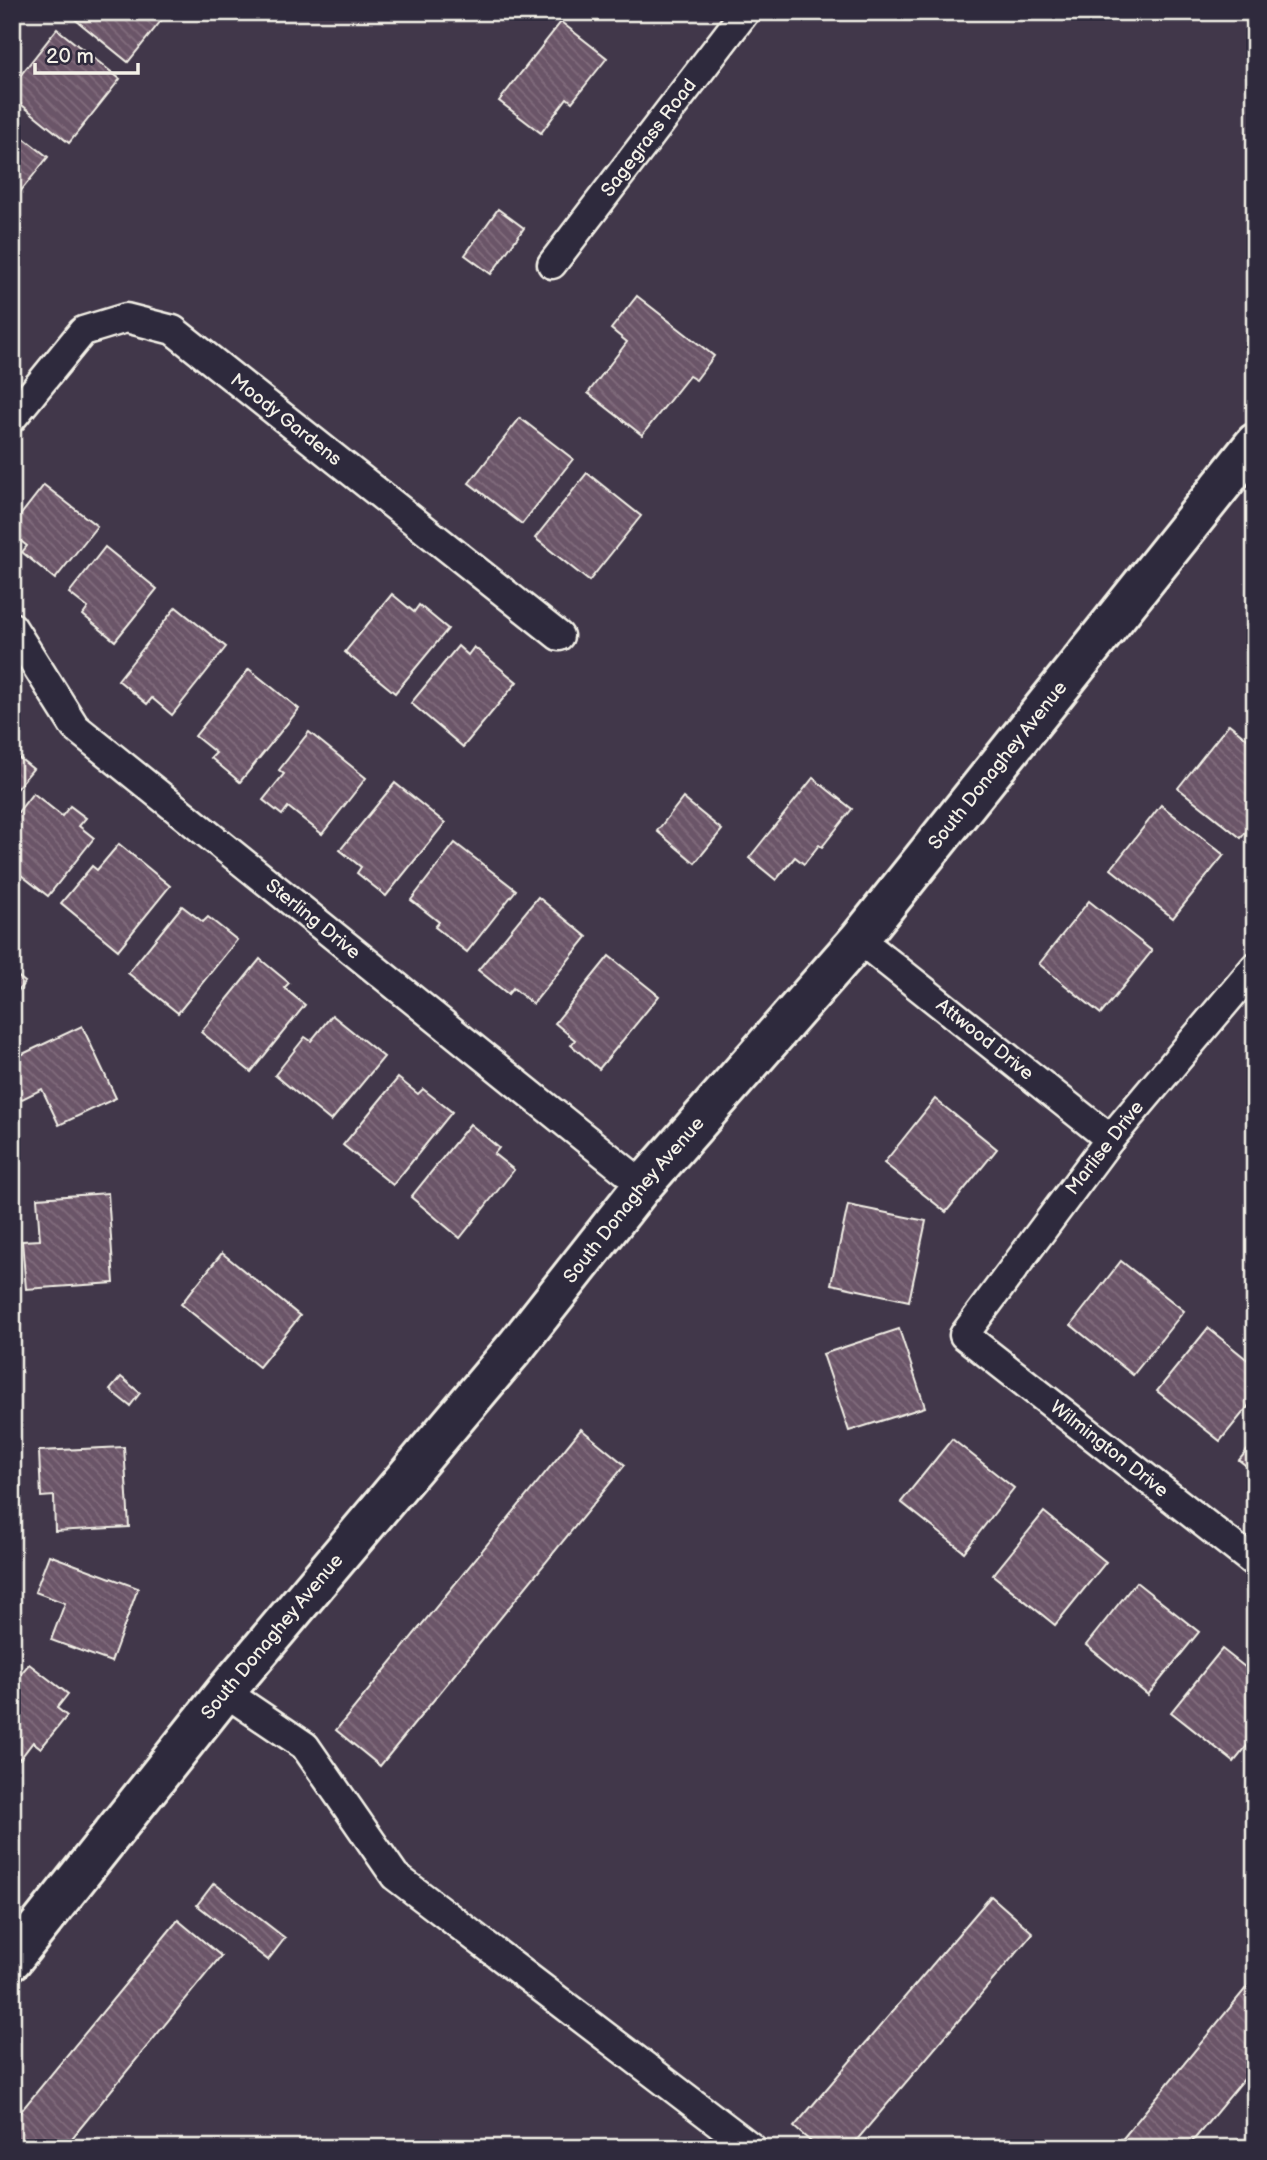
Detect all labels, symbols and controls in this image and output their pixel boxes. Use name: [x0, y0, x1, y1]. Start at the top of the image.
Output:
scale bar: [35, 32, 138, 76]
text: 20 m: [46, 44, 94, 69]
street label: Sagegrass Road: [596, 74, 701, 201]
street label: Moody Gardens: [226, 369, 346, 471]
street label: South Donaghey Avenue: [923, 677, 1072, 854]
street label: Sterling Drive: [261, 874, 365, 964]
street label: Attwood Drive: [932, 993, 1038, 1085]
street label: Marlise Drive: [1061, 1096, 1149, 1200]
street label: South Donaghey Avenue: [558, 1112, 709, 1288]
street label: Wilmington Drive: [1046, 1396, 1173, 1502]
street label: South Donaghey Avenue: [196, 1549, 348, 1724]

